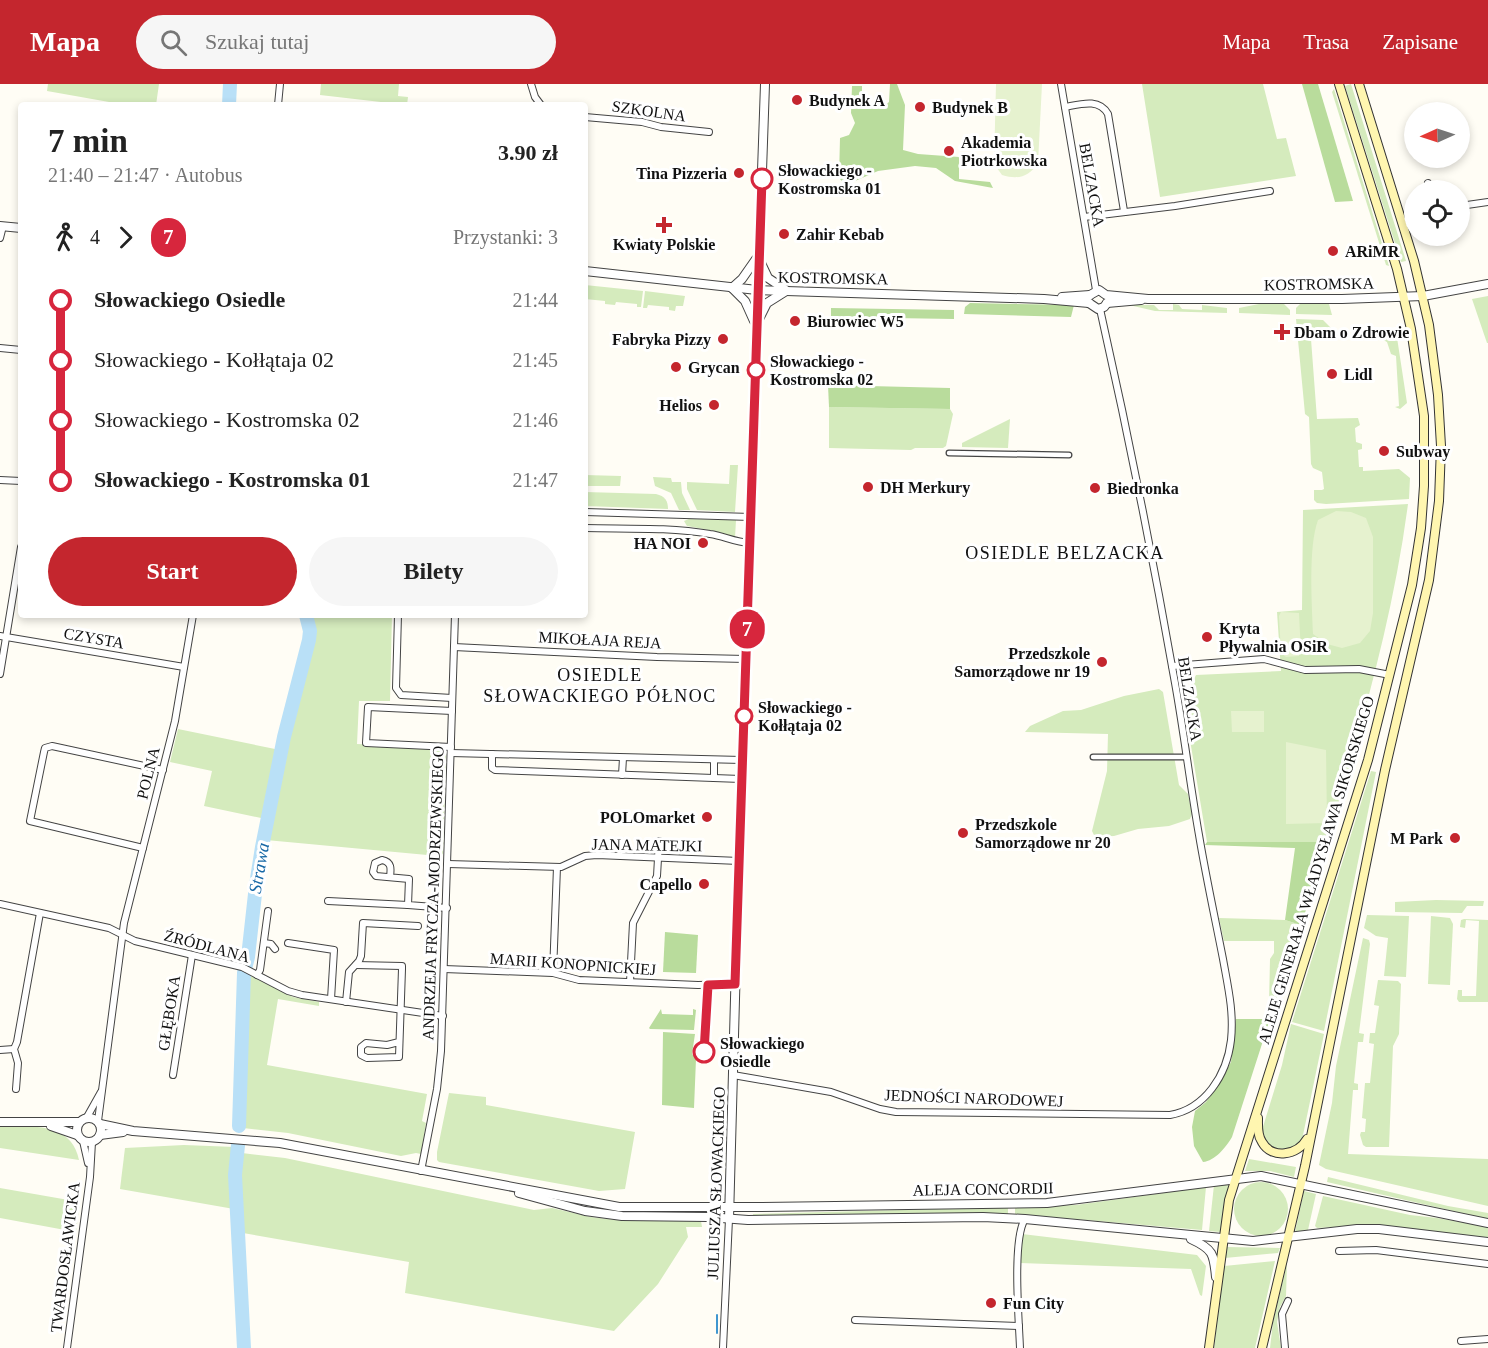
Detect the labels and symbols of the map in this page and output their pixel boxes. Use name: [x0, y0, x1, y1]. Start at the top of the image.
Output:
place label: Budynek A: [809, 92, 885, 110]
marker: Budynek A: [790, 93, 804, 107]
street label: SZKOLNA: [611, 97, 688, 125]
place label: Budynek B: [932, 99, 1008, 117]
marker: Budynek B: [913, 100, 927, 114]
north arrow: [1404, 102, 1470, 168]
place label: Akademia Piotrkowska: [961, 134, 1047, 169]
street label: BELZACKA: [1076, 142, 1108, 229]
marker: Akademia Piotrkowska: [942, 144, 956, 158]
place label: Słowackiego - Kostromska 01: [778, 162, 881, 197]
place label: Tina Pizzeria: [636, 165, 727, 182]
marker: Tina Pizzeria: [732, 166, 746, 180]
marker: Słowackiego - Kostromska 01: [751, 168, 773, 190]
marker: Kwiaty Polskie: [657, 218, 671, 232]
place label: Zahir Kebab: [796, 226, 884, 243]
marker: Zahir Kebab: [777, 227, 791, 241]
place label: Kwiaty Polskie: [613, 236, 715, 254]
place label: ARiMR: [1345, 243, 1400, 260]
marker: ARiMR: [1326, 244, 1340, 258]
street label: KOSTROMSKA: [778, 269, 889, 287]
street label: KOSTROMSKA: [1264, 275, 1375, 293]
place label: Biurowiec W5: [807, 313, 904, 330]
marker: Biurowiec W5: [788, 314, 802, 328]
place label: Dbam o Zdrowie: [1294, 324, 1409, 341]
marker: Dbam o Zdrowie: [1275, 325, 1289, 339]
place label: Fabryka Pizzy: [612, 331, 711, 349]
marker: Fabryka Pizzy: [716, 332, 730, 346]
place label: Słowackiego - Kostromska 02: [770, 353, 873, 388]
place label: Grycan: [688, 359, 740, 377]
marker: Grycan: [669, 360, 683, 374]
marker: Słowackiego - Kostromska 02: [747, 361, 765, 379]
place label: Lidl: [1344, 366, 1373, 383]
marker: Lidl: [1325, 367, 1339, 381]
place label: Helios: [659, 397, 702, 414]
marker: Helios: [707, 398, 721, 412]
place label: Subway: [1396, 443, 1450, 461]
marker: Subway: [1377, 444, 1391, 458]
place label: DH Merkury: [880, 479, 970, 497]
marker: DH Merkury: [861, 480, 875, 494]
place label: Biedronka: [1107, 480, 1179, 497]
marker: Biedronka: [1088, 481, 1102, 495]
place label: HA NOI: [634, 535, 691, 552]
marker: HA NOI: [696, 536, 710, 550]
district label: OSIEDLE BELZACKA: [965, 543, 1165, 563]
line badge: 7: [728, 610, 766, 648]
place label: Kryta Pływalnia OSiR: [1219, 620, 1328, 656]
street label: CZYSTA: [63, 624, 126, 652]
street label: MIKOŁAJA REJA: [538, 628, 662, 652]
marker: Kryta Pływalnia OSiR: [1200, 630, 1214, 644]
place label: Przedszkole Samorządowe nr 19: [954, 645, 1090, 681]
marker: Przedszkole Samorządowe nr 19: [1095, 655, 1109, 669]
street label: BELZACKA: [1175, 656, 1205, 743]
district label: OSIEDLE SŁOWACKIEGO PÓŁNOC: [483, 665, 717, 706]
street label: ALEJE GENERAŁA WŁADYSŁAWA SIKORSKIEGO: [1255, 694, 1377, 1046]
place label: Słowackiego - Kołłątaja 02: [758, 699, 852, 735]
marker: Słowackiego - Kołłątaja 02: [735, 707, 753, 725]
street label: POLNA: [133, 745, 163, 801]
street label: ANDRZEJA FRYCZA-MODRZEWSKIEGO: [419, 745, 447, 1041]
place label: POLOmarket: [600, 809, 696, 826]
marker: POLOmarket: [700, 810, 714, 824]
place label: Przedszkole Samorządowe nr 20: [975, 816, 1111, 852]
marker: Przedszkole Samorządowe nr 20: [956, 826, 970, 840]
place label: M Park: [1390, 830, 1443, 847]
marker: M Park: [1448, 831, 1462, 845]
street label: JANA MATEJKI: [592, 836, 702, 854]
water label: Strawa: [245, 841, 273, 895]
place label: Capello: [640, 876, 692, 894]
marker: Capello: [697, 877, 711, 891]
street label: ŹRÓDLANA: [162, 925, 252, 966]
street label: MARII KONOPNICKIEJ: [489, 950, 657, 978]
street label: GŁĘBOKA: [155, 973, 184, 1052]
place label: Słowackiego Osiedle: [720, 1035, 804, 1070]
marker: Słowackiego Osiedle: [693, 1041, 715, 1063]
street label: JEDNOŚCI NARODOWEJ: [884, 1085, 1064, 1110]
street label: JULIUSZA SŁOWACKIEGO: [704, 1086, 728, 1280]
street label: ALEJA CONCORDII: [912, 1179, 1054, 1199]
street label: TWARDOSŁAWICKA: [47, 1180, 83, 1333]
place label: Fun City: [1003, 1295, 1064, 1313]
marker: Fun City: [984, 1296, 998, 1310]

